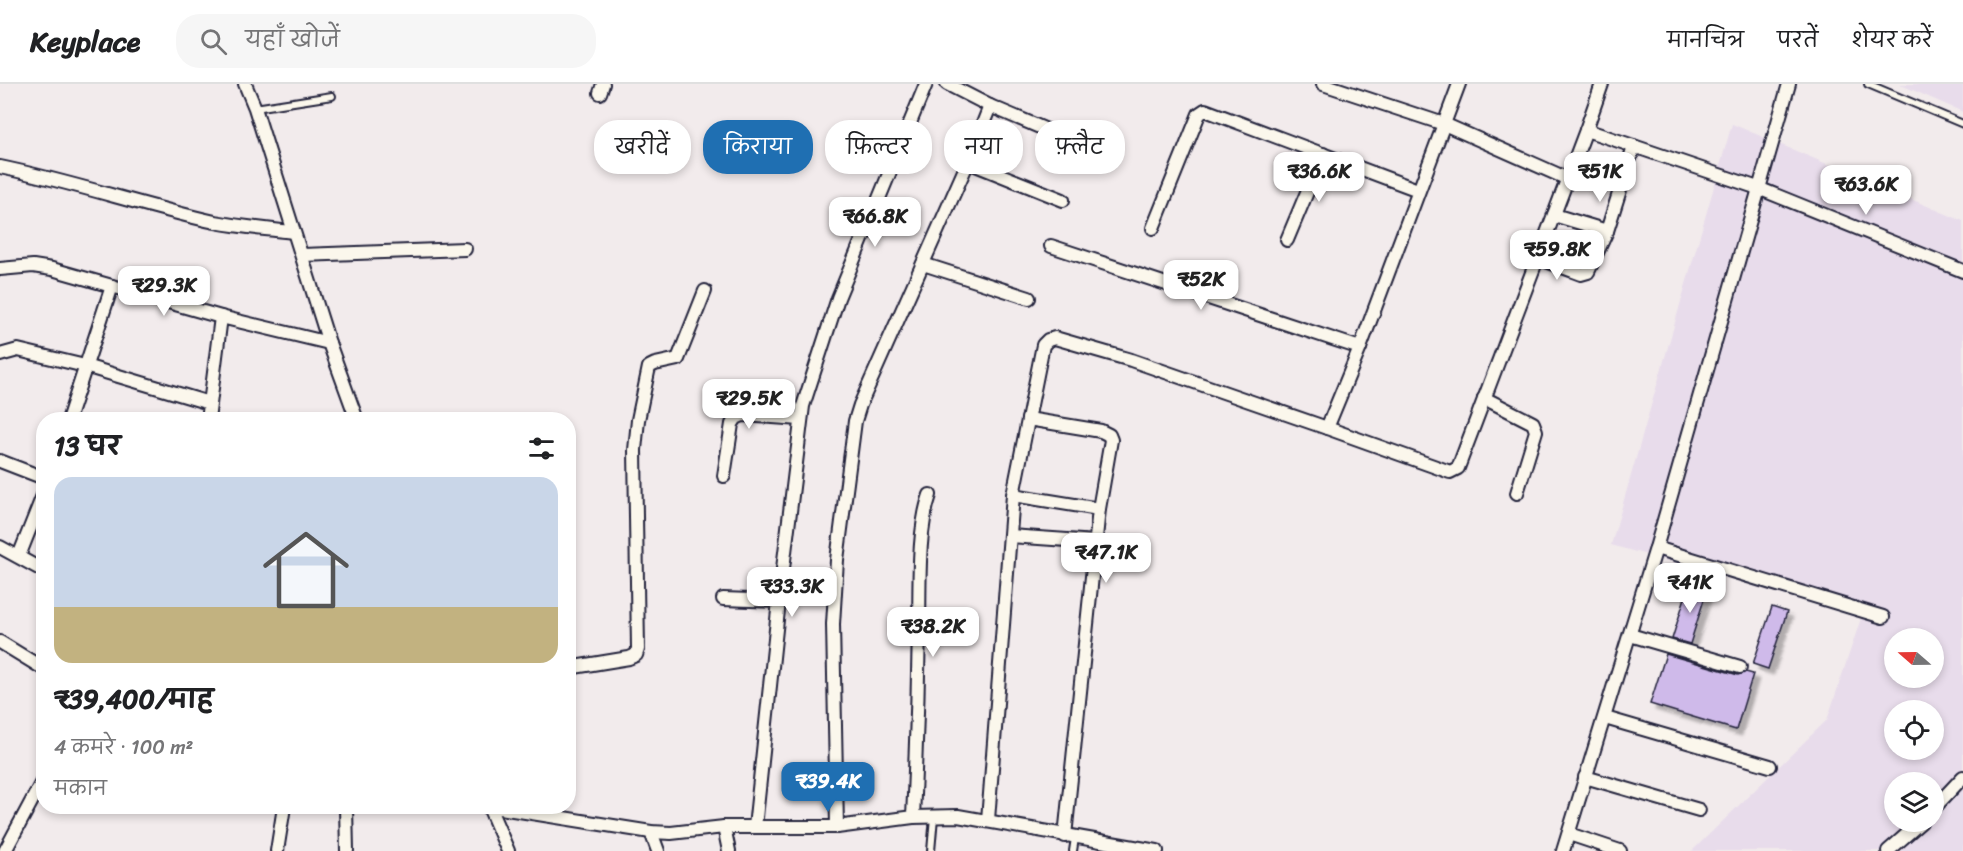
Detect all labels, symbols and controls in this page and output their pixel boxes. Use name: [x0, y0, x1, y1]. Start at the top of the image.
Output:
search box: [176, 14, 596, 68]
text: Keyplace: [30, 17, 140, 66]
text: यहाँ खोजें: [245, 20, 340, 59]
text: मानचित्र: [1667, 21, 1744, 59]
text: परतें: [1777, 21, 1818, 59]
text: शेयर करें: [1851, 21, 1933, 59]
icon: search: [197, 25, 230, 58]
chip: खरीदें: [594, 120, 691, 174]
chip: किराया: [703, 120, 813, 174]
chip: फ़िल्टर: [825, 120, 932, 174]
chip: नया: [944, 120, 1023, 174]
chip: फ़्लैट: [1035, 120, 1125, 174]
pin: ₹36.6K: [1270, 152, 1368, 203]
pin: ₹51K: [1564, 152, 1636, 203]
text: ₹36.6K: [1287, 154, 1351, 189]
text: ₹51K: [1578, 154, 1622, 189]
pin: ₹63.6K: [1817, 165, 1915, 216]
text: ₹63.6K: [1834, 167, 1898, 202]
pin: ₹66.8K: [826, 197, 924, 248]
text: ₹66.8K: [843, 199, 907, 234]
pin: ₹59.8K: [1508, 230, 1606, 281]
text: ₹59.8K: [1524, 232, 1590, 267]
pin: ₹52K: [1165, 260, 1237, 311]
text: ₹52K: [1177, 262, 1225, 297]
pin: ₹29.3K: [115, 266, 213, 317]
text: ₹29.3K: [132, 268, 196, 303]
pin: ₹29.5K: [700, 379, 798, 430]
text: ₹29.5K: [716, 381, 782, 416]
text: 13 घर: [54, 423, 121, 469]
icon: filters: [525, 432, 558, 465]
icon: home: [252, 516, 360, 624]
pin: ₹47.1K: [1057, 533, 1155, 584]
text: ₹47.1K: [1075, 535, 1137, 570]
pin: ₹41K: [1654, 563, 1726, 614]
text: ₹41K: [1668, 565, 1712, 600]
pin: ₹33.3K: [743, 567, 841, 618]
text: ₹33.3K: [761, 569, 823, 604]
pin: ₹38.2K: [884, 607, 982, 658]
text: ₹38.2K: [901, 609, 965, 644]
north arrow: [1884, 628, 1944, 688]
map controls: [1884, 628, 1944, 832]
text: ₹39,400/माह: [54, 676, 214, 722]
button: locate: [1884, 700, 1944, 760]
text: 4 कमरे · 100 m²: [54, 730, 193, 765]
pin: ₹39.4K: [779, 762, 877, 813]
text: ₹39.4K: [795, 764, 861, 799]
text: मकान: [54, 771, 107, 806]
button: layers: [1884, 772, 1944, 832]

